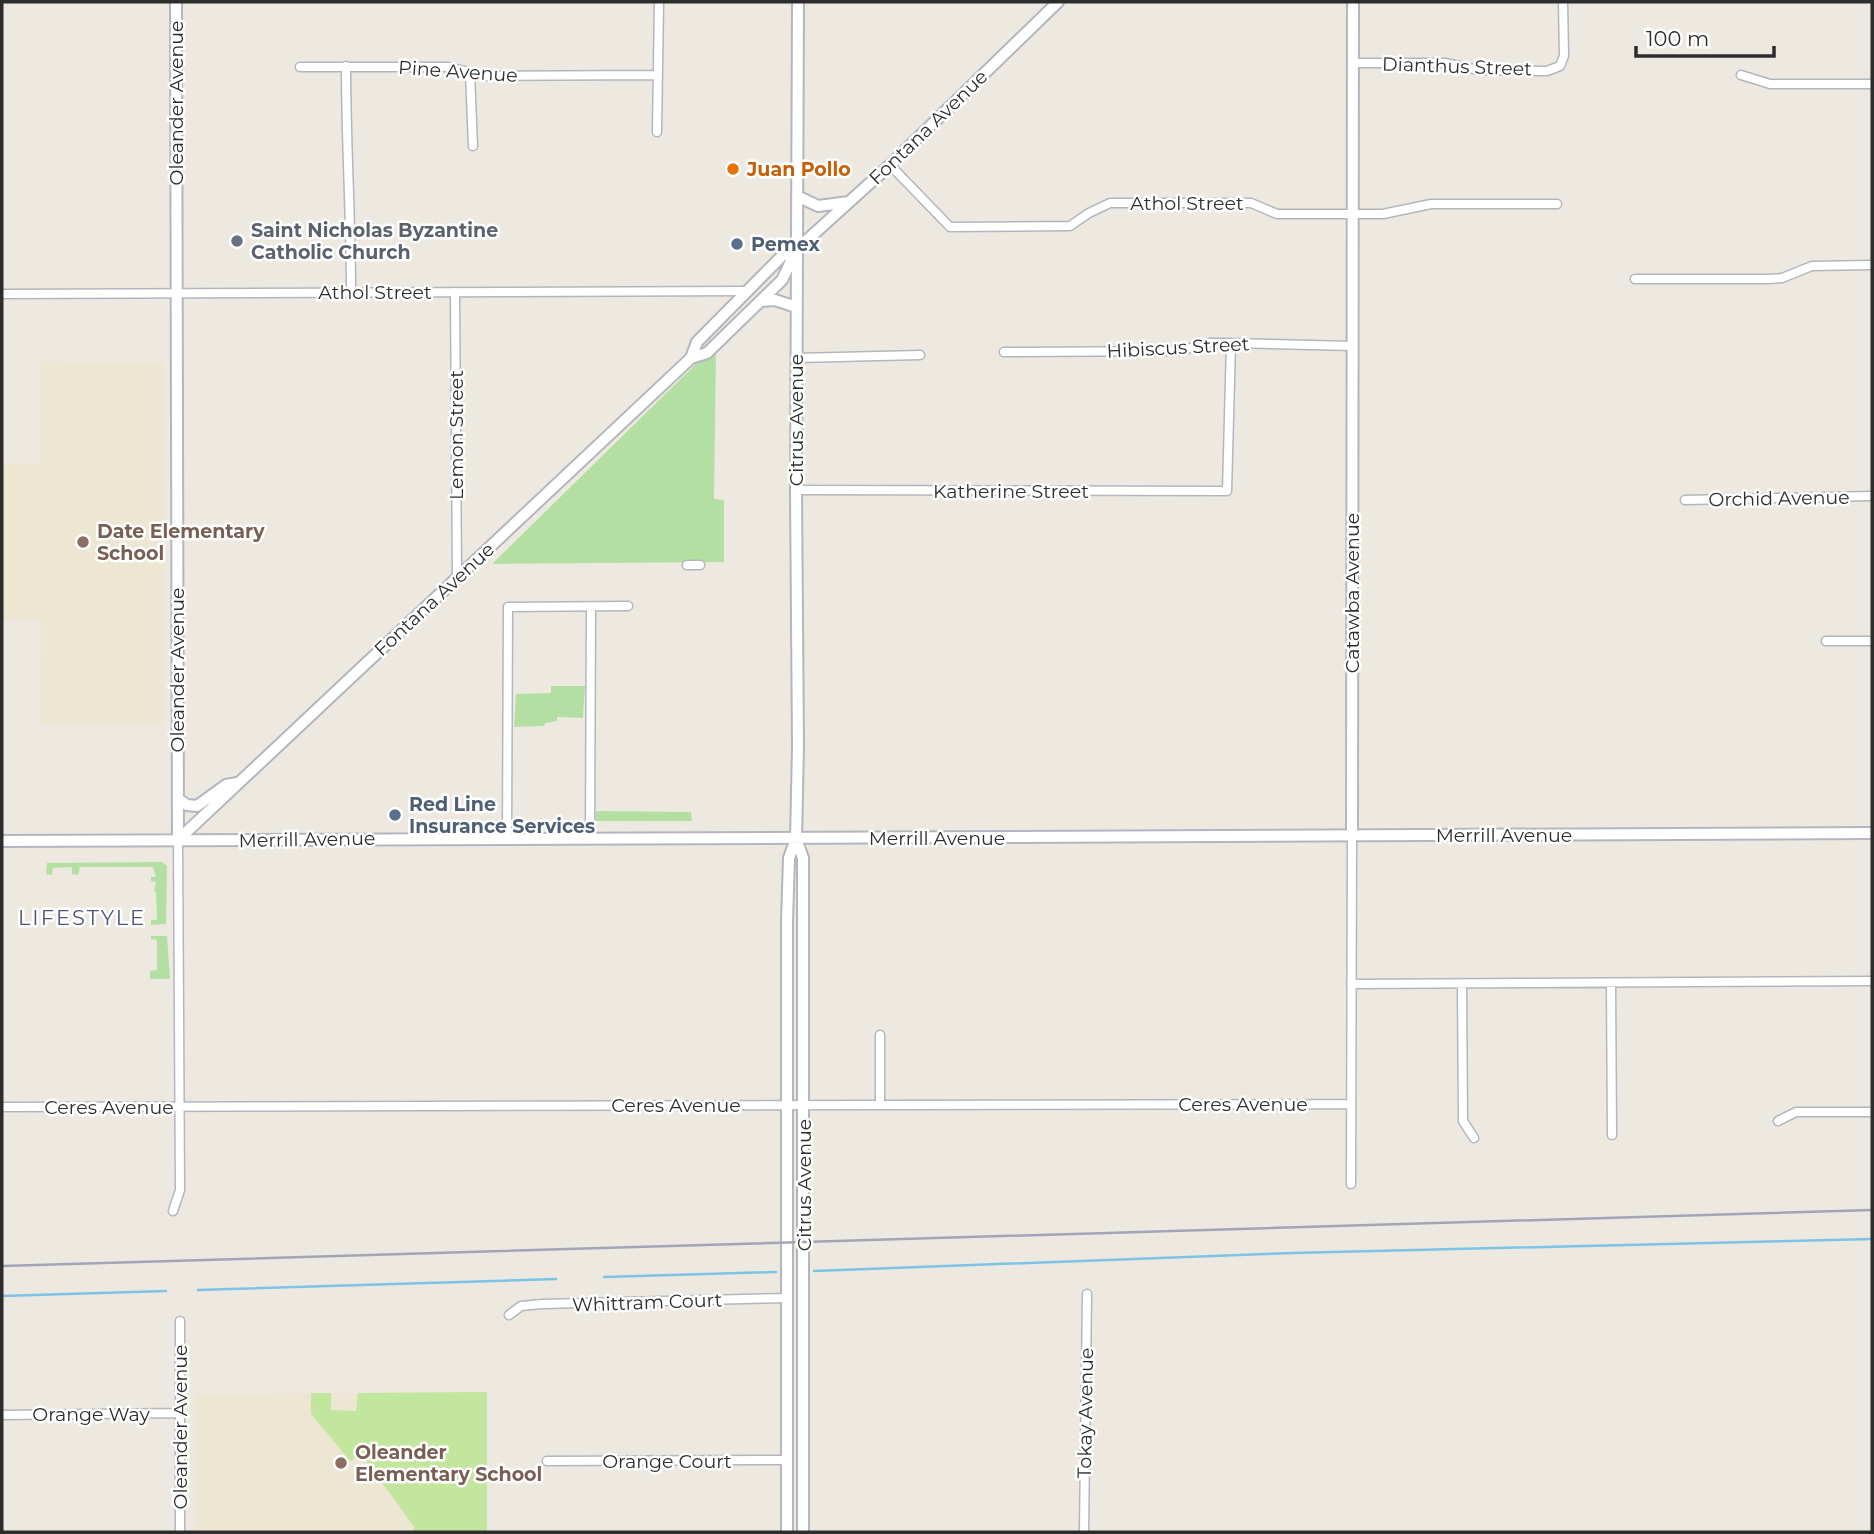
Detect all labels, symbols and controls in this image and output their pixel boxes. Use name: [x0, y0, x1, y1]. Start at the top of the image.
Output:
scale bar: [1636, 14, 1774, 58]
street label: Oleander Avenue: [165, 21, 188, 185]
text: 100 m: [1646, 26, 1709, 51]
street label: Dianthus Street: [1382, 52, 1533, 81]
street label: Pine Avenue: [397, 56, 519, 87]
street label: Fontana Avenue: [864, 65, 992, 190]
place label: Juan Pollo: [746, 158, 851, 181]
marker: Juan Pollo: [725, 161, 741, 177]
street label: Athol Street: [1130, 192, 1244, 215]
place label: Saint Nicholas Byzantine Catholic Church: [251, 219, 498, 264]
marker: Saint Nicholas Byzantine Catholic Church: [229, 233, 245, 249]
place label: Pemex: [751, 233, 820, 256]
marker: Pemex: [729, 236, 745, 252]
street label: Athol Street: [318, 281, 432, 304]
street label: Hibiscus Street: [1106, 332, 1250, 363]
street label: Citrus Avenue: [785, 354, 808, 486]
street label: Lemon Street: [445, 370, 468, 500]
street label: Katherine Street: [933, 480, 1089, 503]
street label: Orchid Avenue: [1708, 486, 1850, 511]
street label: Catawba Avenue: [1341, 513, 1364, 673]
place label: Date Elementary School: [97, 520, 265, 565]
marker: Date Elementary School: [75, 534, 91, 550]
street label: Fontana Avenue: [370, 538, 499, 661]
street label: Oleander Avenue: [166, 588, 189, 752]
place label: Red Line Insurance Services: [409, 793, 595, 838]
marker: Red Line Insurance Services: [387, 807, 403, 823]
street label: Merrill Avenue: [1436, 824, 1572, 847]
street label: Merrill Avenue: [239, 827, 375, 852]
street label: Merrill Avenue: [869, 827, 1005, 850]
district label: LIFESTYLE: [18, 905, 146, 930]
street label: Ceres Avenue: [1178, 1093, 1308, 1116]
street label: Ceres Avenue: [611, 1094, 741, 1117]
street label: Ceres Avenue: [44, 1096, 174, 1119]
street label: Citrus Avenue: [793, 1119, 816, 1251]
street label: Whittram Court: [572, 1288, 723, 1317]
street label: Oleander Avenue: [169, 1345, 192, 1509]
street label: Tokay Avenue: [1073, 1347, 1098, 1479]
street label: Orange Way: [32, 1403, 150, 1426]
place label: Oleander Elementary School: [355, 1441, 542, 1486]
street label: Orange Court: [602, 1450, 732, 1473]
marker: Oleander Elementary School: [333, 1455, 349, 1471]

